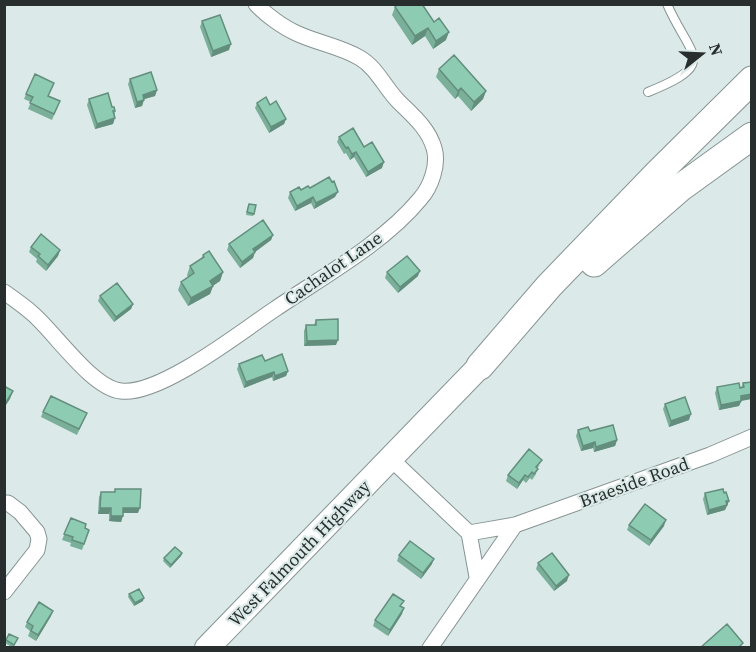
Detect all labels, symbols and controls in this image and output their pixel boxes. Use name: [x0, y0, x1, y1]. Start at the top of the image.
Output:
north arrow: [672, 24, 732, 84]
text: N: [704, 40, 729, 59]
street label: Cachalot Lane: [279, 225, 387, 311]
street label: Braeside Road: [576, 451, 692, 513]
street label: West Falmouth Highway: [222, 474, 376, 632]

